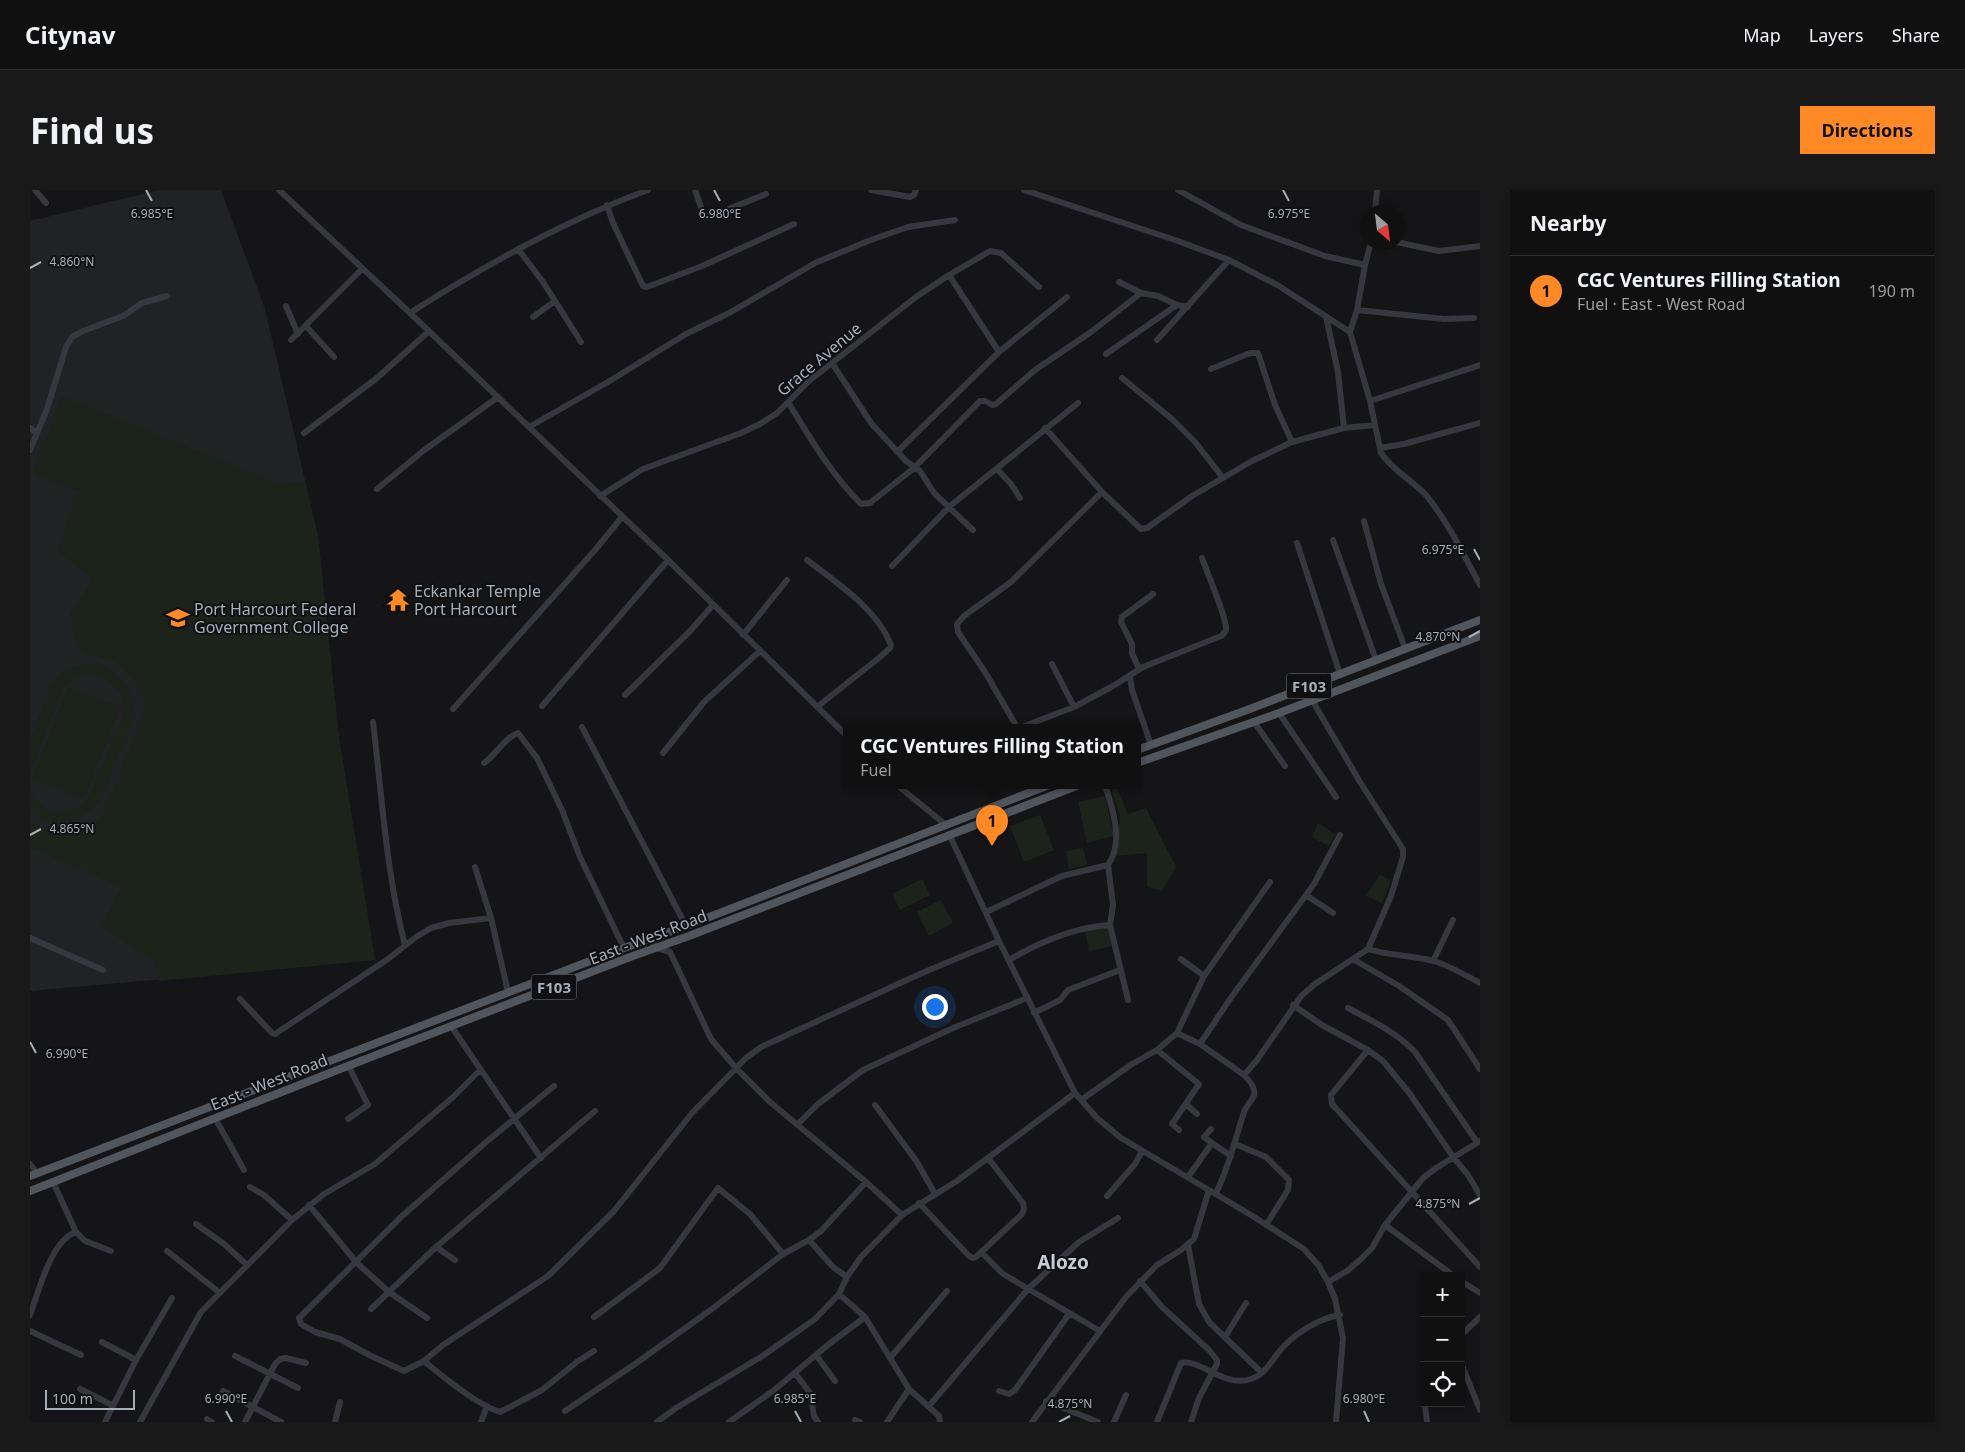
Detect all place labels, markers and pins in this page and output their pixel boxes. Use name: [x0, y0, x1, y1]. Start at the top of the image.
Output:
place label: Eckankar Temple Port Harcourt: [414, 580, 541, 620]
temple icon: Eckankar Temple Port Harcourt: [385, 587, 411, 613]
place label: Port Harcourt Federal Government College: [194, 598, 356, 638]
school or university icon: Port Harcourt Federal Government College: [165, 605, 191, 631]
pin: 1: [976, 805, 1008, 846]

